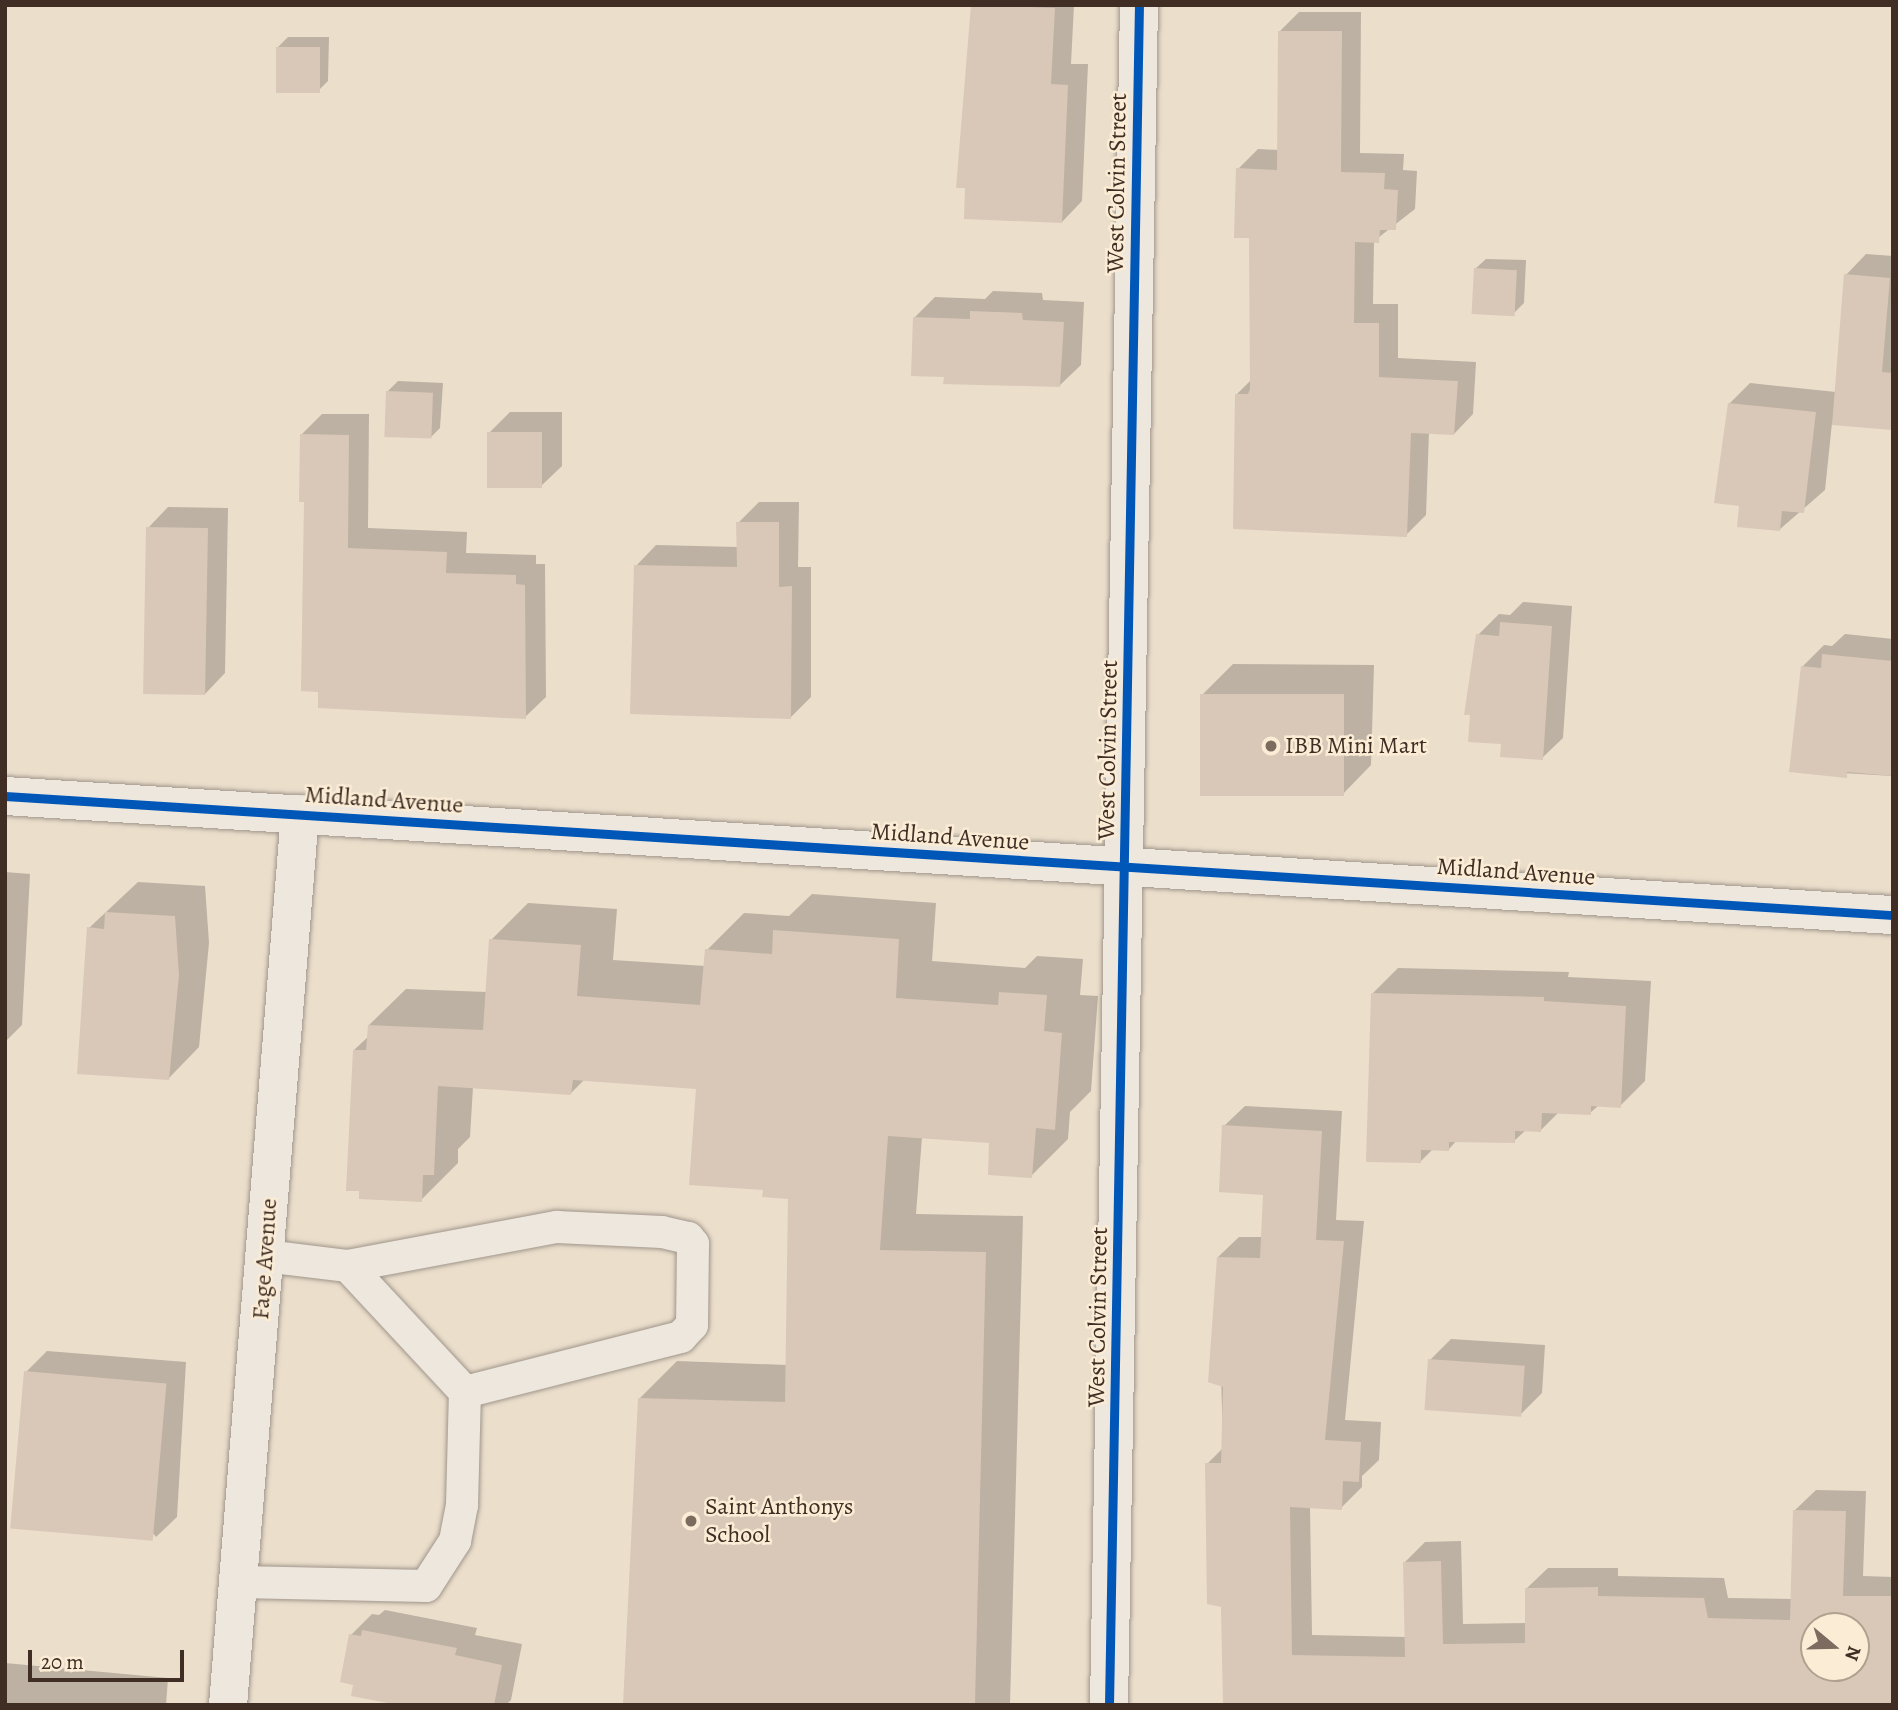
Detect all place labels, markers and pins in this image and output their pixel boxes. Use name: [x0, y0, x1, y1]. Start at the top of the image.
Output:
place label: IBB Mini Mart: [1285, 732, 1427, 760]
marker: IBB Mini Mart: [1263, 738, 1279, 754]
place label: Saint Anthonys School: [705, 1493, 853, 1549]
marker: Saint Anthonys School: [683, 1513, 699, 1529]

